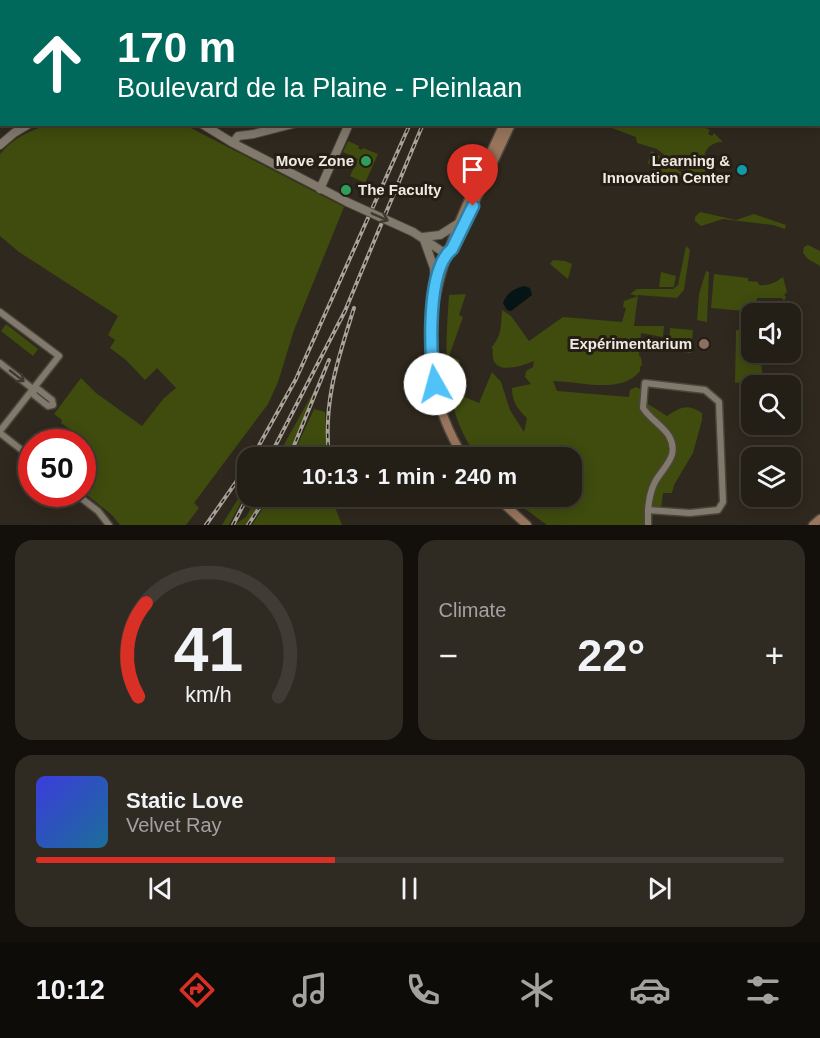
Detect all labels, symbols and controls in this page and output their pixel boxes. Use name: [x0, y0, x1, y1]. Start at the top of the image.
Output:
icon: ahead: [18, 24, 96, 102]
text: 170 m: [117, 24, 236, 71]
text: Boulevard de la Plaine - Pleinlaan: [117, 73, 522, 103]
pin: [447, 144, 498, 206]
place label: Move Zone: [276, 152, 354, 169]
place label: Learning & Innovation Center: [602, 152, 730, 186]
icon: arrive: [456, 153, 489, 186]
marker: Move Zone: [359, 154, 373, 168]
marker: Learning & Innovation Center: [735, 163, 749, 177]
place label: The Faculty: [358, 181, 442, 198]
marker: The Faculty: [339, 183, 353, 197]
one-way arrow: [371, 213, 389, 224]
map controls: [741, 303, 801, 507]
button: sound: [741, 303, 801, 363]
place label: Expérimentarium: [569, 335, 692, 352]
marker: Expérimentarium: [697, 337, 711, 351]
position arrow: [403, 352, 467, 416]
one-way arrow: [8, 369, 24, 382]
button: search: [741, 375, 801, 435]
speed limit sign: 50: [18, 429, 96, 507]
button: layers: [741, 447, 801, 507]
text: 10:13 · 1 min · 240 m: [302, 464, 517, 489]
text: Climate: [439, 599, 506, 621]
text: 41: [174, 615, 243, 684]
text: 22°: [577, 630, 645, 681]
text: −: [439, 637, 458, 674]
text: +: [765, 637, 784, 674]
text: km/h: [186, 683, 232, 707]
text: Static Love: [126, 788, 243, 813]
text: Velvet Ray: [126, 814, 222, 836]
icon: previous: [144, 872, 177, 905]
icon: pause: [393, 872, 426, 905]
icon: next: [643, 872, 676, 905]
icon: directions: [176, 969, 218, 1011]
icon: music: [289, 969, 331, 1011]
icon: phone: [402, 969, 444, 1011]
icon: climate: [516, 969, 558, 1011]
icon: car: [629, 969, 671, 1011]
icon: filters: [742, 969, 784, 1011]
text: 10:12: [36, 975, 105, 1005]

